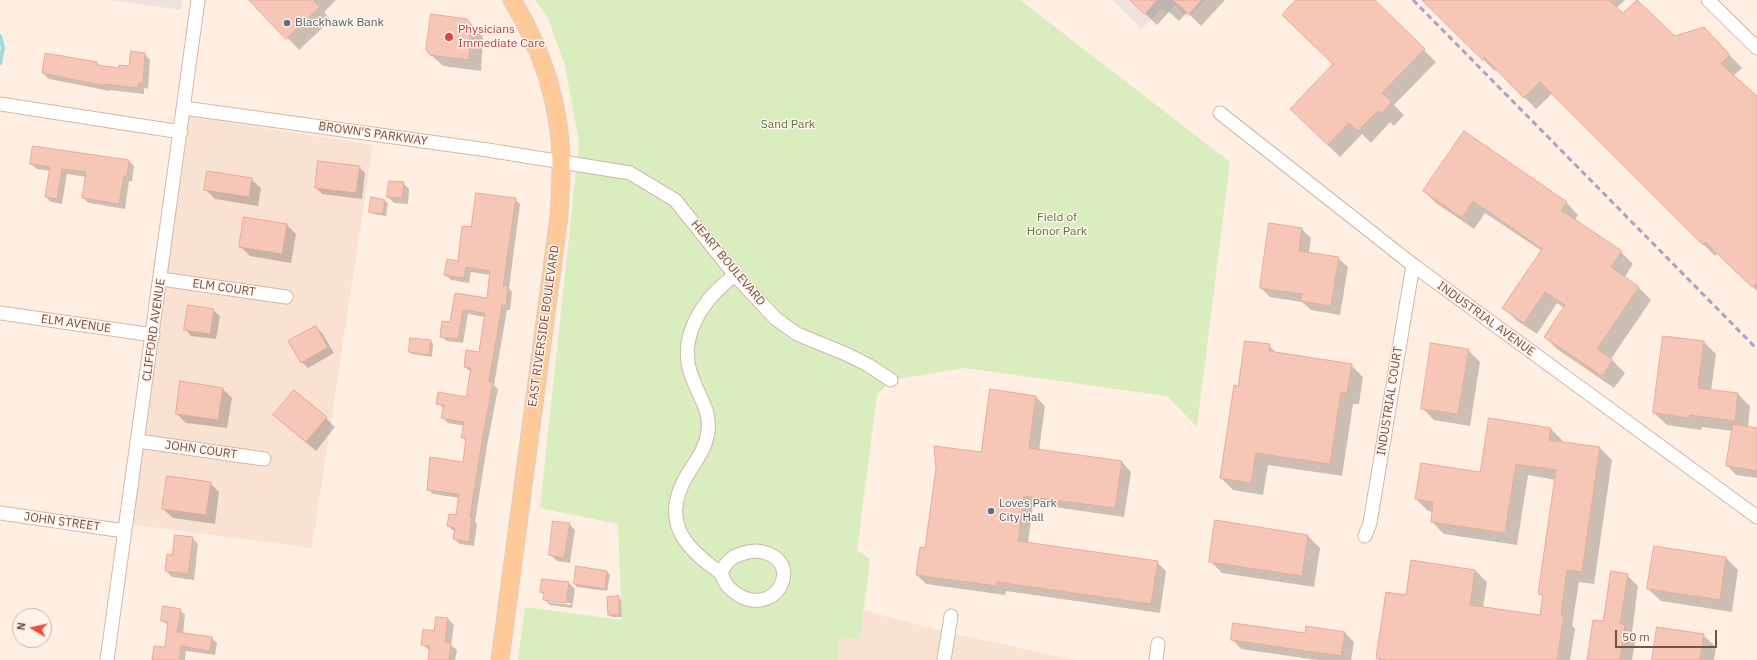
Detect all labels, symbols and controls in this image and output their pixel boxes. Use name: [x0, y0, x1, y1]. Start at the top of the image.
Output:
place label: Blackhawk Bank: [295, 16, 384, 30]
marker: Blackhawk Bank: [282, 18, 292, 28]
place label: Physicians Immediate Care: [458, 23, 545, 51]
marker: Physicians Immediate Care: [443, 31, 455, 43]
park label: Sand Park: [761, 118, 815, 132]
street label: BROWN'S PARKWAY: [317, 119, 429, 149]
park label: Field of Honor Park: [1027, 211, 1087, 239]
street label: HEART BOULEVARD: [688, 217, 768, 309]
street label: EAST RIVERSIDE BOULEVARD: [526, 244, 562, 408]
street label: ELM COURT: [191, 276, 257, 300]
street label: CLIFFORD AVENUE: [140, 278, 168, 382]
street label: INDUSTRIAL AVENUE: [1434, 279, 1538, 359]
street label: ELM AVENUE: [40, 312, 112, 336]
street label: INDUSTRIAL COURT: [1374, 345, 1406, 457]
street label: JOHN COURT: [164, 438, 238, 462]
place label: Loves Park City Hall: [999, 497, 1057, 525]
marker: Loves Park City Hall: [986, 506, 996, 516]
street label: JOHN STREET: [23, 510, 101, 534]
north arrow: [12, 608, 52, 648]
text: N: [14, 621, 29, 631]
scale bar: [1617, 622, 1719, 648]
text: 50 m: [1622, 629, 1650, 644]

